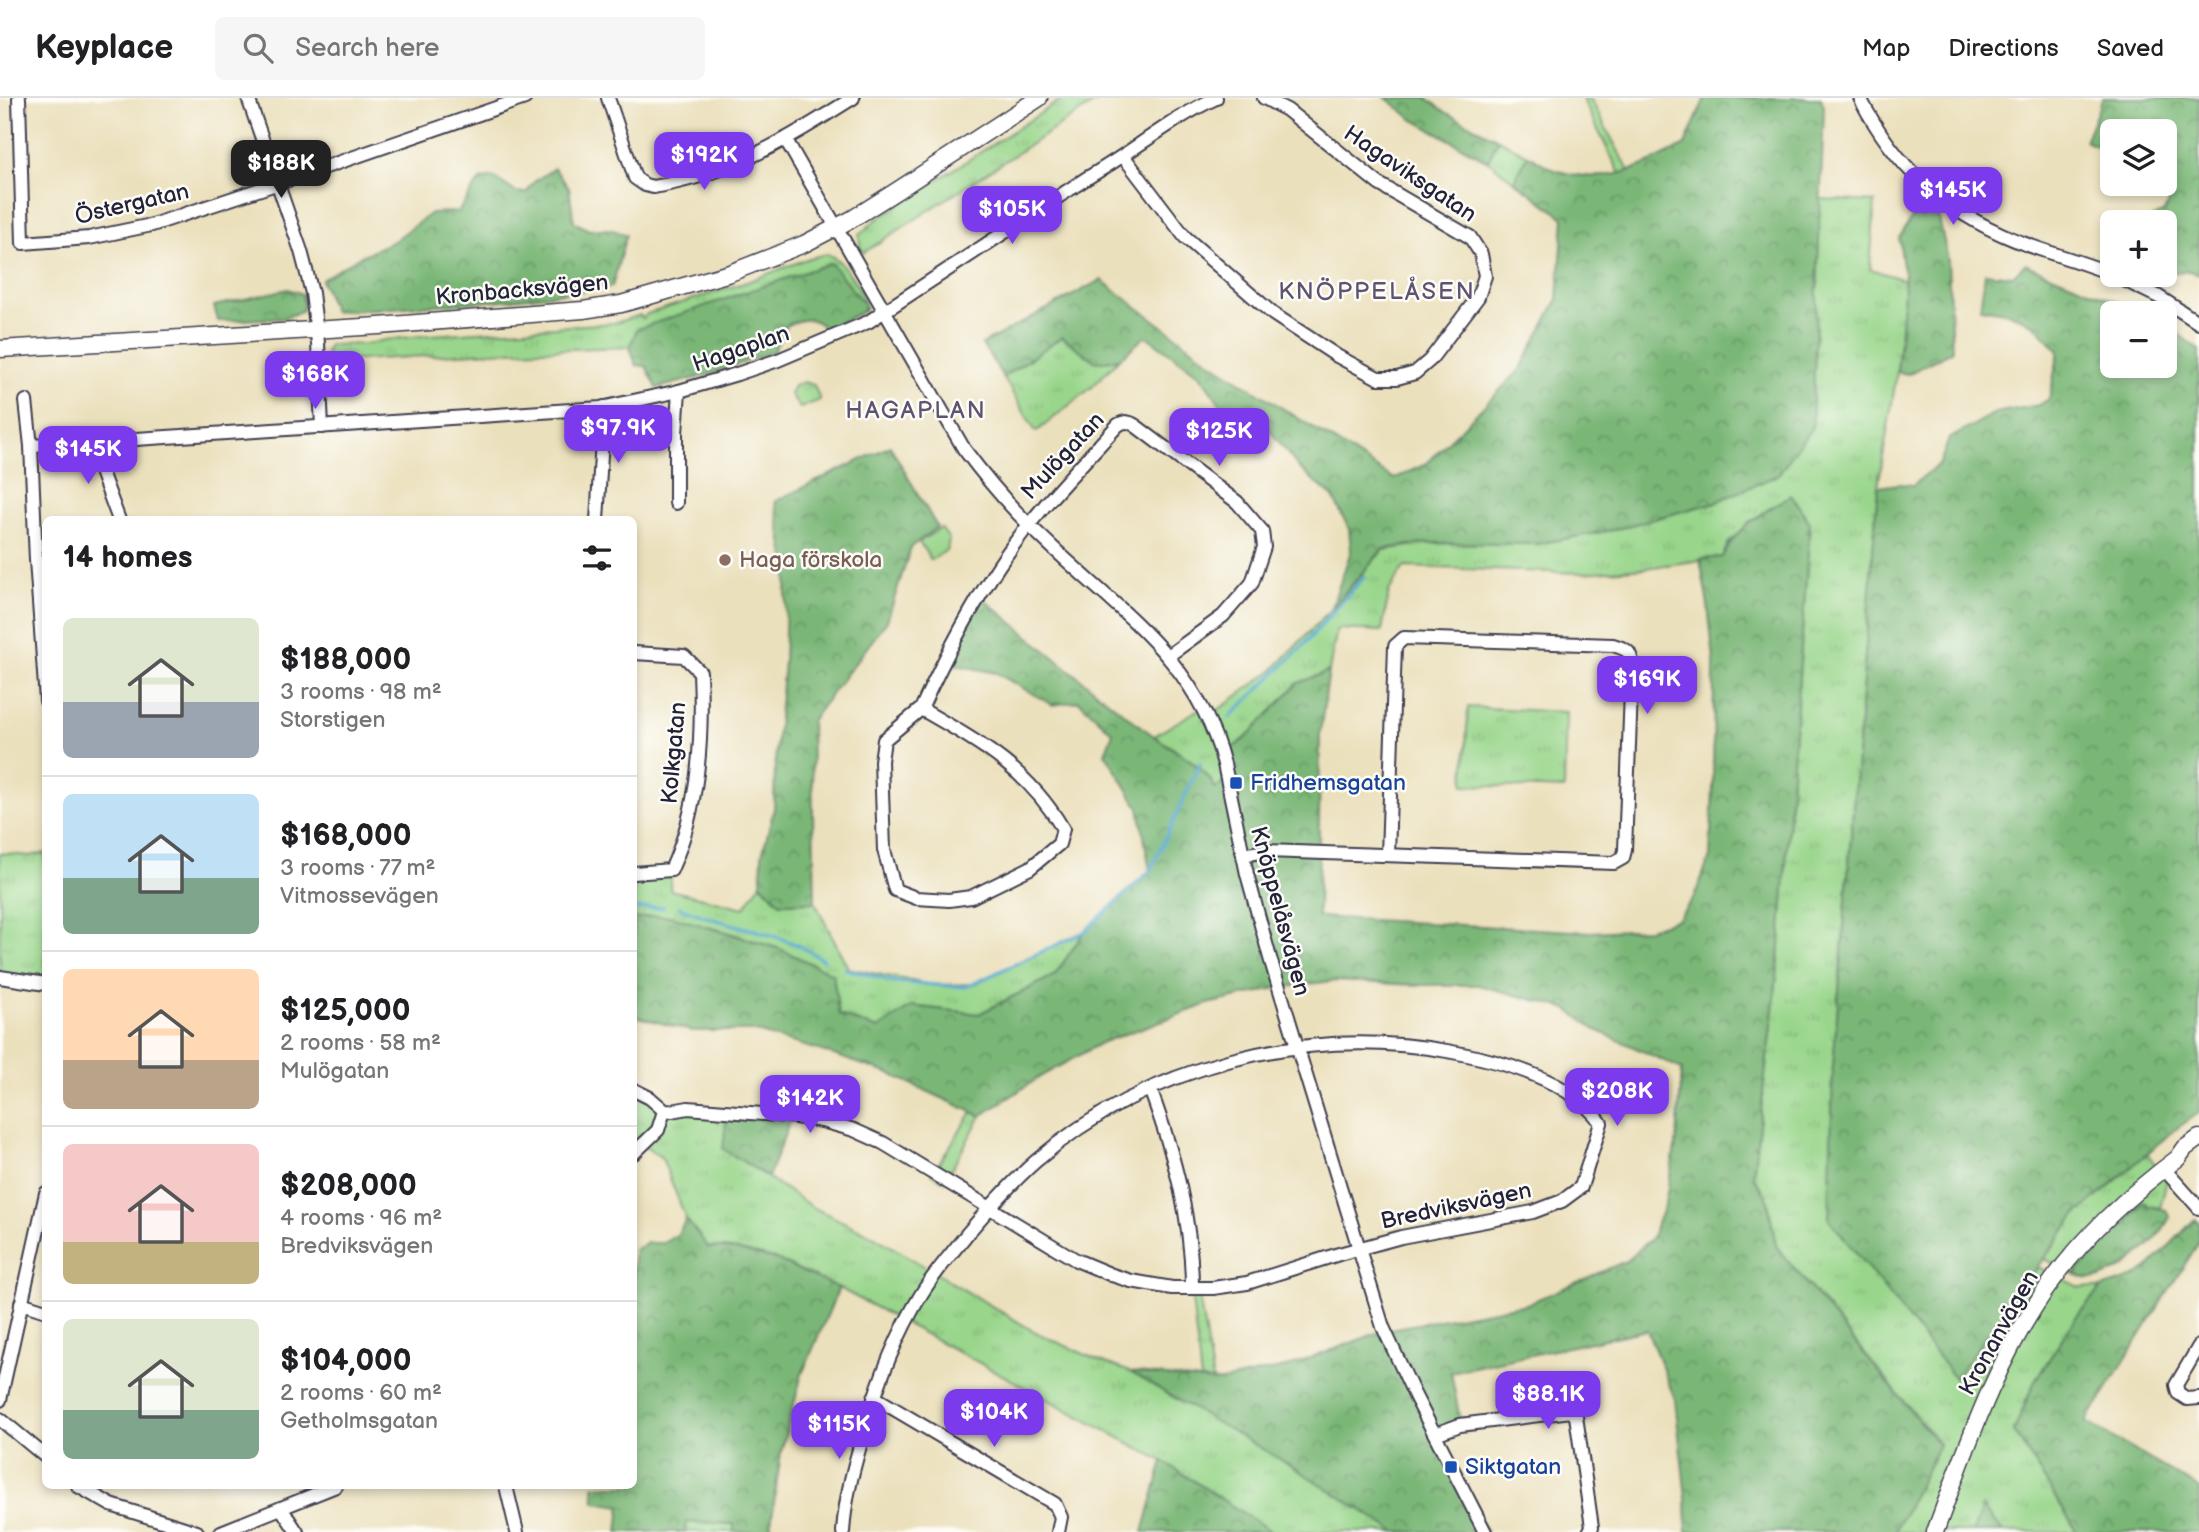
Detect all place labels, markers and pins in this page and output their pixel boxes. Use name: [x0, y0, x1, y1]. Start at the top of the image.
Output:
pin: $192K: [655, 132, 753, 192]
pin: $188K: [232, 140, 330, 200]
pin: $145K: [1904, 167, 2002, 227]
pin: $105K: [963, 186, 1061, 246]
pin: $168K: [266, 352, 364, 411]
pin: $97.9K: [561, 406, 675, 465]
pin: $125K: [1170, 408, 1268, 468]
pin: $145K: [39, 426, 137, 486]
place label: Haga förskola: [739, 546, 882, 574]
marker: Haga förskola: [717, 552, 733, 568]
pin: $169K: [1598, 656, 1696, 716]
place label: Fridhemsgatan: [1250, 769, 1406, 797]
marker: Fridhemsgatan: [1228, 775, 1244, 791]
pin: $208K: [1568, 1068, 1666, 1128]
pin: $142K: [761, 1076, 859, 1135]
pin: $88.1K: [1491, 1372, 1605, 1431]
pin: $104K: [945, 1390, 1043, 1449]
pin: $115K: [790, 1402, 888, 1461]
place label: Siktgatan: [1465, 1453, 1561, 1481]
marker: Siktgatan: [1443, 1459, 1459, 1475]

